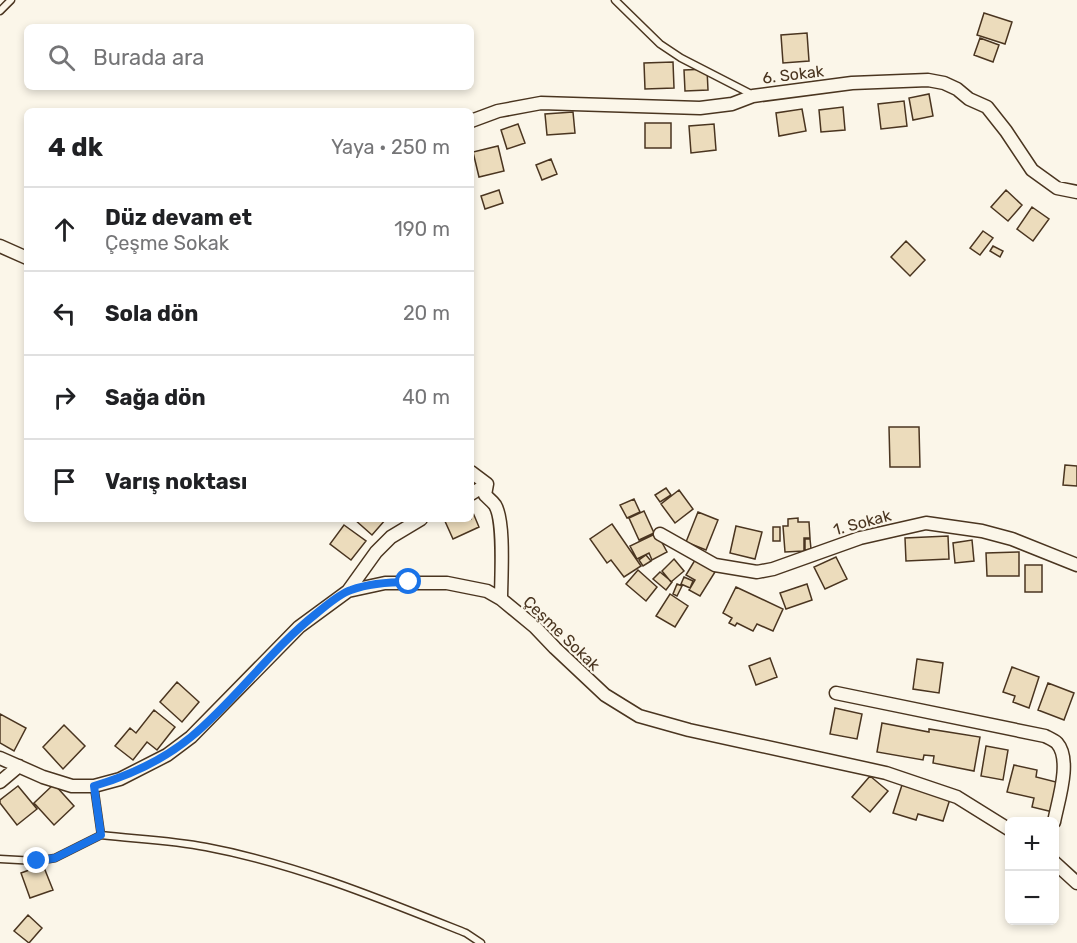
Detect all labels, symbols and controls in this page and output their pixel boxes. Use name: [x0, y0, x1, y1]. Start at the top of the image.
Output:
search box: [24, 24, 474, 90]
icon: search: [45, 41, 78, 74]
text: Burada ara: [93, 44, 204, 71]
street label: 6. Sokak: [761, 61, 826, 88]
text: 4 dk: [48, 132, 103, 163]
text: Yaya · 250 m: [331, 135, 450, 159]
text: Düz devam et: [105, 204, 252, 231]
icon: ahead: [48, 213, 81, 246]
text: 190 m: [394, 217, 450, 241]
text: Çeşme Sokak: [105, 231, 229, 255]
icon: left: [48, 297, 81, 330]
text: Sola dön: [105, 300, 198, 327]
text: 20 m: [403, 301, 450, 325]
icon: right: [48, 381, 81, 414]
text: Sağa dön: [105, 384, 206, 411]
text: 40 m: [402, 385, 450, 409]
icon: arrive: [48, 465, 81, 498]
text: Varış noktası: [105, 468, 247, 495]
street label: 1. Sokak: [831, 505, 894, 539]
route start: [395, 568, 421, 594]
street label: Çeşme Sokak: [519, 592, 604, 675]
map controls: [1005, 817, 1059, 925]
button: +: [1005, 817, 1059, 871]
route end: [23, 847, 49, 873]
button: −: [1005, 871, 1059, 925]

